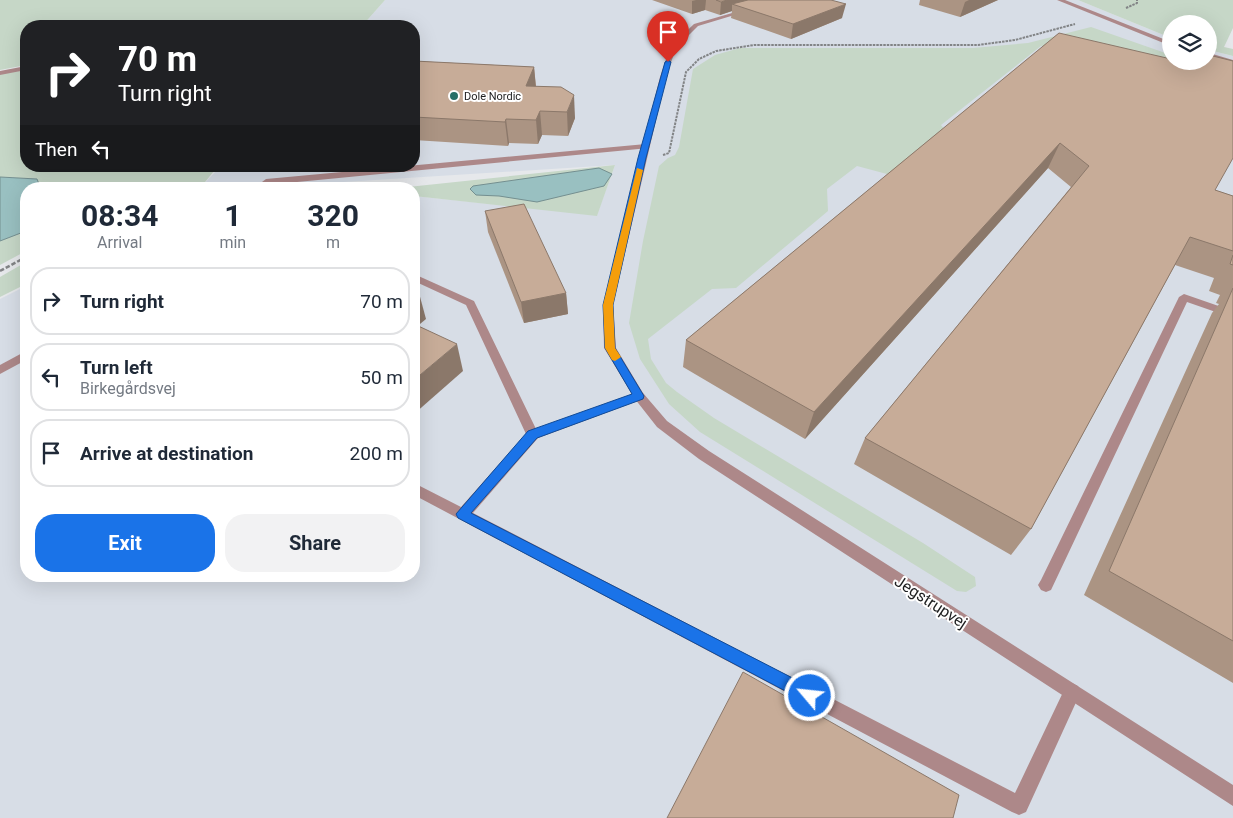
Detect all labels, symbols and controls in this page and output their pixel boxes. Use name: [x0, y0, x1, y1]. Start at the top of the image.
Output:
pin: [647, 11, 689, 62]
map controls: [1162, 15, 1217, 70]
button: layers: [1162, 15, 1217, 70]
icon: arrive: [654, 18, 682, 46]
text: 70 m: [118, 39, 197, 80]
icon: right: [35, 40, 100, 105]
text: Turn right: [118, 81, 212, 106]
marker: Dole Nordic: [448, 90, 460, 102]
place label: Dole Nordic: [464, 90, 521, 103]
icon: left: [87, 135, 115, 163]
text: Then: [35, 138, 77, 161]
text: 08:34: [81, 198, 158, 233]
text: 1: [224, 198, 241, 233]
text: 320: [307, 198, 359, 233]
text: Arrival: [97, 233, 142, 252]
text: min: [219, 233, 246, 252]
text: m: [326, 233, 340, 252]
icon: right: [37, 287, 65, 315]
text: Turn right: [80, 290, 164, 313]
text: 70 m: [360, 290, 403, 313]
text: Turn left: [80, 356, 153, 379]
icon: left: [37, 363, 65, 391]
text: 50 m: [360, 366, 403, 389]
text: Birkegårdsvej: [80, 379, 176, 398]
icon: arrive: [37, 439, 65, 467]
text: Arrive at destination: [80, 442, 253, 465]
text: 200 m: [350, 442, 403, 465]
button: Exit: [35, 514, 215, 572]
button: Share: [225, 514, 405, 572]
street label: Jegstrupvej: [891, 571, 971, 633]
position arrow: [783, 669, 835, 721]

